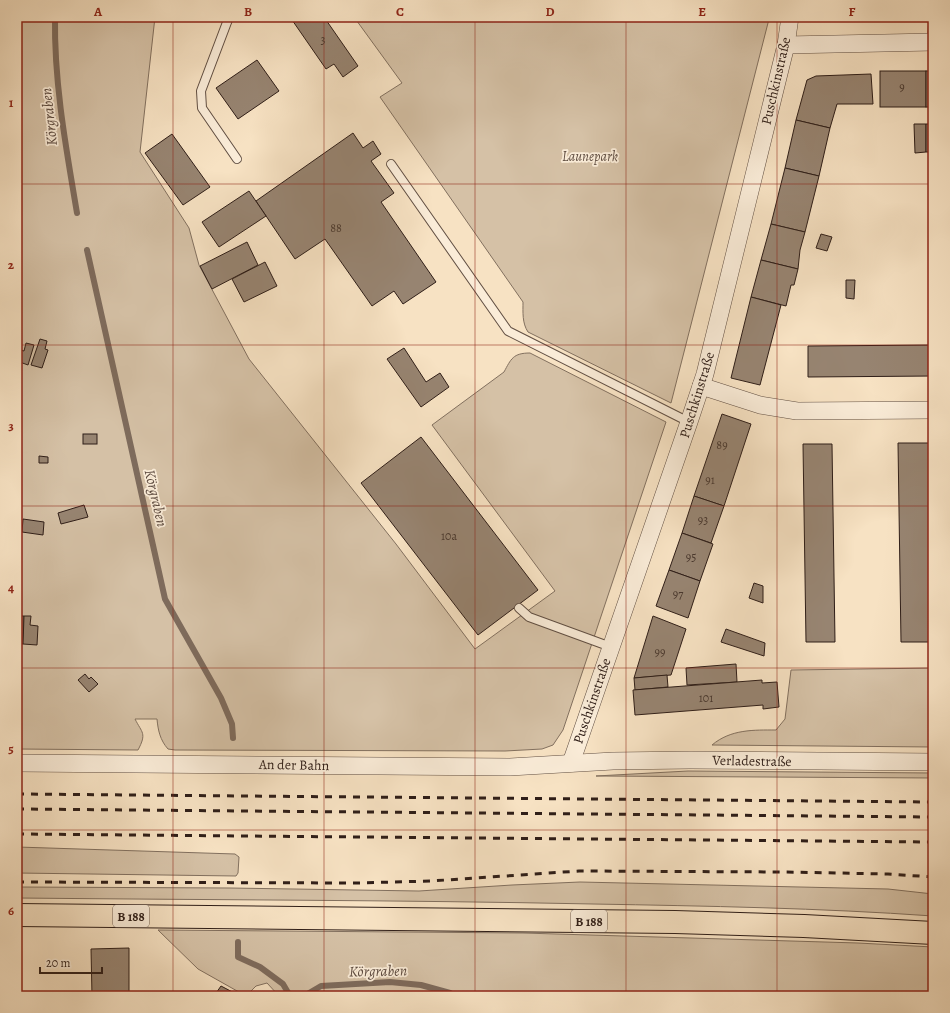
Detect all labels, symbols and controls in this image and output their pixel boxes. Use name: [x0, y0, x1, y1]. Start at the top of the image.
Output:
text: A: [93, 3, 103, 20]
text: B: [244, 3, 252, 20]
text: C: [396, 3, 404, 20]
text: D: [545, 3, 555, 20]
text: E: [698, 3, 706, 20]
text: F: [849, 3, 856, 20]
house number: 3: [321, 32, 326, 48]
street label: Puschkinstraße: [757, 35, 795, 127]
house number: 9: [899, 79, 905, 95]
water label: Körgraben: [36, 87, 62, 147]
text: 1: [9, 94, 14, 111]
park label: Launepark: [562, 147, 618, 166]
house number: 88: [330, 220, 342, 236]
text: 2: [8, 256, 15, 273]
street label: Puschkinstraße: [675, 349, 719, 441]
text: 3: [8, 417, 14, 434]
house number: 89: [716, 437, 728, 453]
water label: Körgraben: [140, 467, 172, 529]
house number: 91: [705, 472, 715, 488]
house number: 93: [698, 512, 708, 528]
house number: 10a: [441, 528, 457, 544]
house number: 95: [686, 549, 696, 565]
text: 4: [8, 579, 14, 596]
house number: 97: [673, 586, 684, 602]
house number: 99: [655, 644, 665, 660]
street label: Puschkinstraße: [568, 656, 616, 746]
house number: 101: [699, 690, 713, 706]
text: 5: [8, 740, 14, 757]
street label: Verladestraße: [711, 751, 792, 771]
street label: An der Bahn: [258, 755, 330, 775]
text: 6: [8, 902, 14, 919]
road number: B 188: [113, 905, 149, 927]
road number: B 188: [571, 910, 607, 932]
scale bar: [40, 949, 102, 975]
text: 20 m: [46, 955, 70, 971]
water label: Körgraben: [349, 960, 407, 982]

